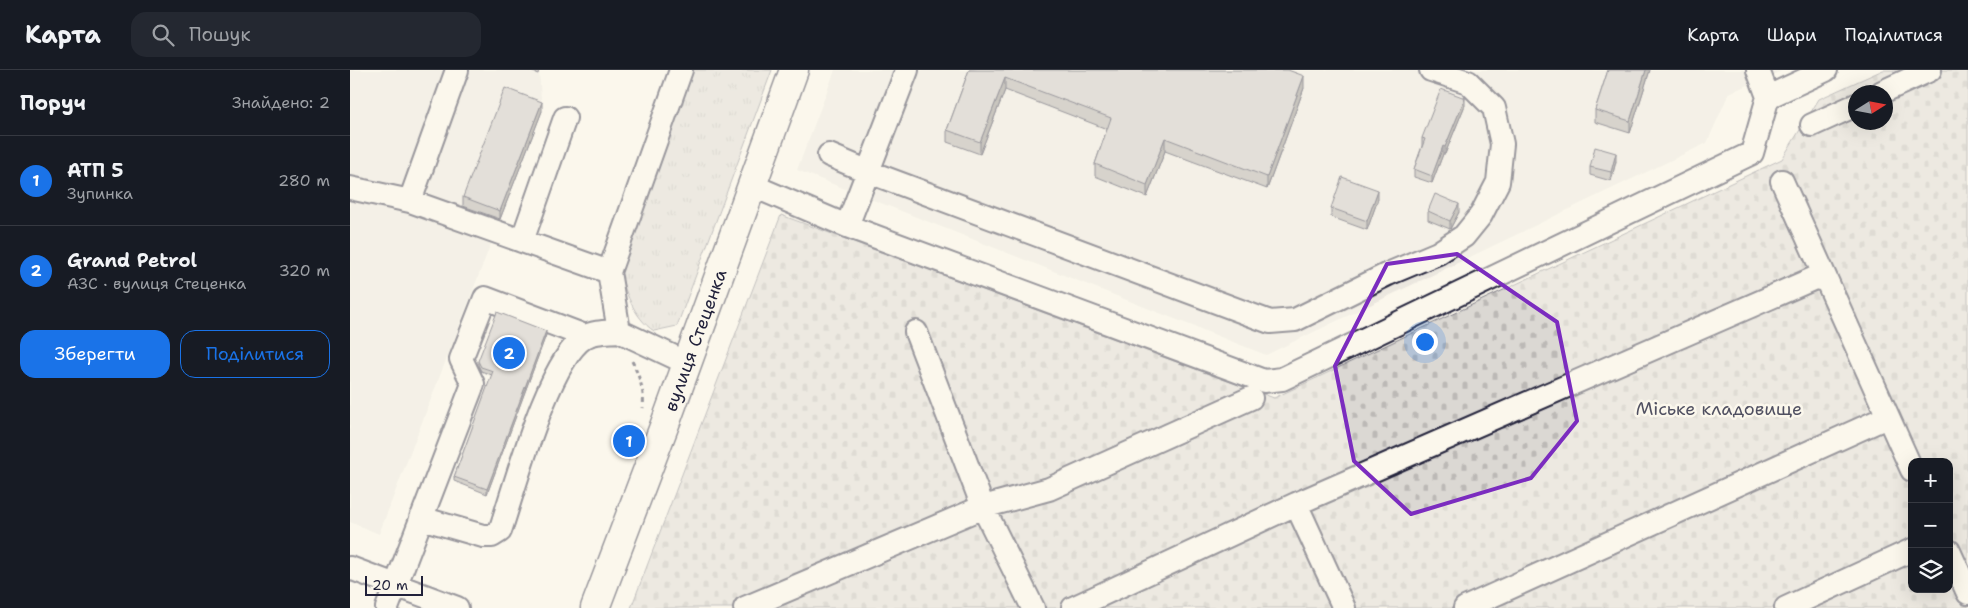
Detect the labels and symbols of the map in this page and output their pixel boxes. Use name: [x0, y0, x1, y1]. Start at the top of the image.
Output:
north arrow: [1848, 85, 1893, 130]
street label: вулиця Стеценка: [659, 266, 732, 415]
your location: [1412, 329, 1438, 355]
pin: 2: [493, 334, 525, 372]
park label: Міське кладовище: [1636, 397, 1802, 421]
pin: 1: [613, 422, 645, 460]
scale bar: [365, 573, 422, 596]

